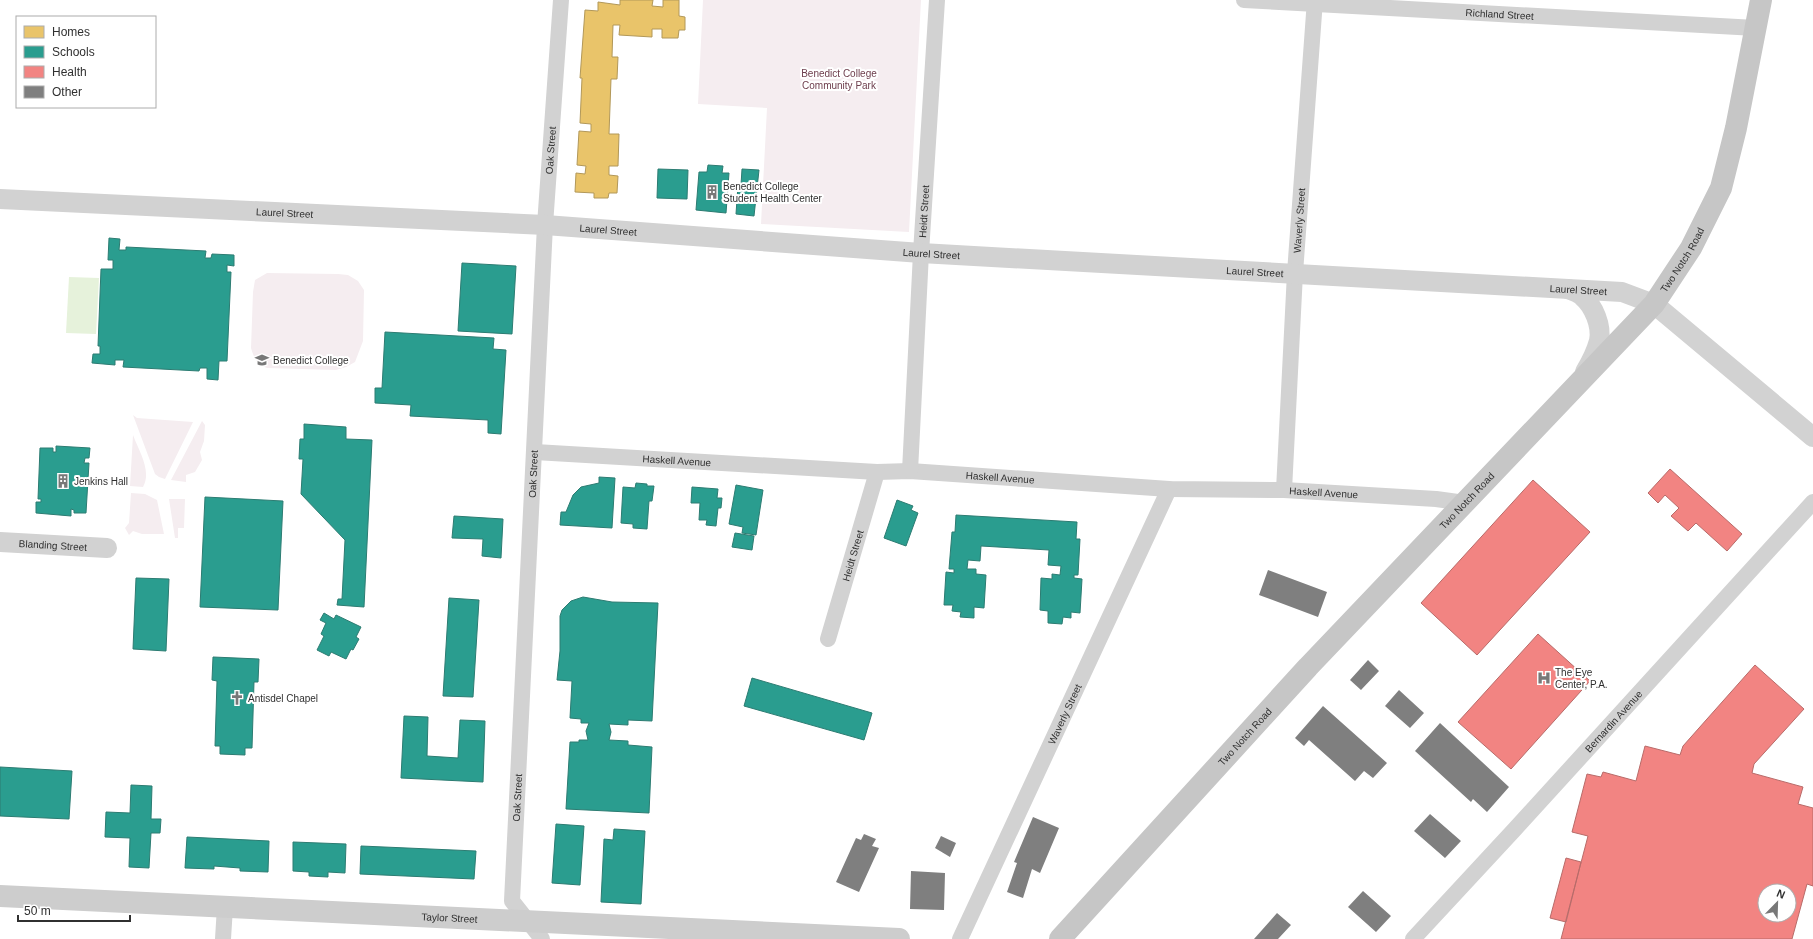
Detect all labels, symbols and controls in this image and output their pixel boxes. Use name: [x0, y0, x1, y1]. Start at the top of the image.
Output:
street label: Richland Street: [1465, 7, 1534, 21]
legend: [16, 16, 156, 108]
text: Homes: [52, 25, 90, 39]
text: Schools: [52, 45, 95, 59]
text: Health: [52, 65, 87, 79]
park label: Benedict College Community Park: [801, 68, 877, 91]
text: Other: [52, 85, 82, 99]
street label: Oak Street: [543, 126, 558, 175]
place label: Benedict College Student Health Center: [723, 181, 823, 204]
building icon: Benedict College Student Health Center: [704, 184, 720, 200]
street label: Heidt Street: [916, 184, 931, 238]
street label: Waverly Street: [1291, 187, 1307, 253]
street label: Laurel Street: [256, 206, 314, 219]
street label: Laurel Street: [579, 222, 637, 237]
street label: Two Notch Road: [1658, 226, 1706, 294]
street label: Laurel Street: [902, 246, 960, 261]
street label: Laurel Street: [1226, 264, 1284, 279]
street label: Laurel Street: [1549, 282, 1607, 297]
school or university icon: Benedict College: [254, 352, 270, 368]
place label: Benedict College: [273, 355, 349, 366]
street label: Oak Street: [526, 450, 540, 498]
street label: Haskell Avenue: [642, 453, 712, 468]
street label: Haskell Avenue: [965, 469, 1035, 485]
street label: Two Notch Road: [1437, 470, 1496, 531]
building icon: Jenkins Hall: [55, 473, 71, 489]
place label: Jenkins Hall: [74, 476, 128, 487]
street label: Haskell Avenue: [1289, 485, 1359, 500]
street label: Heidt Street: [840, 528, 865, 582]
street label: Blanding Street: [18, 538, 88, 552]
place label: The Eye Center, P.A.: [1555, 667, 1608, 690]
hospital icon: The Eye Center, P.A.: [1536, 670, 1552, 686]
street label: Waverly Street: [1046, 682, 1083, 746]
street label: Bernardin Avenue: [1583, 688, 1644, 754]
church icon: Antisdel Chapel: [229, 690, 245, 706]
place label: Antisdel Chapel: [248, 693, 318, 704]
street label: Two Notch Road: [1216, 705, 1274, 768]
street label: Oak Street: [510, 773, 524, 822]
north arrow: [1757, 883, 1797, 923]
text: N: [1775, 887, 1787, 901]
scale bar: [18, 897, 130, 923]
text: 50 m: [24, 904, 51, 918]
street label: Taylor Street: [421, 911, 478, 924]

